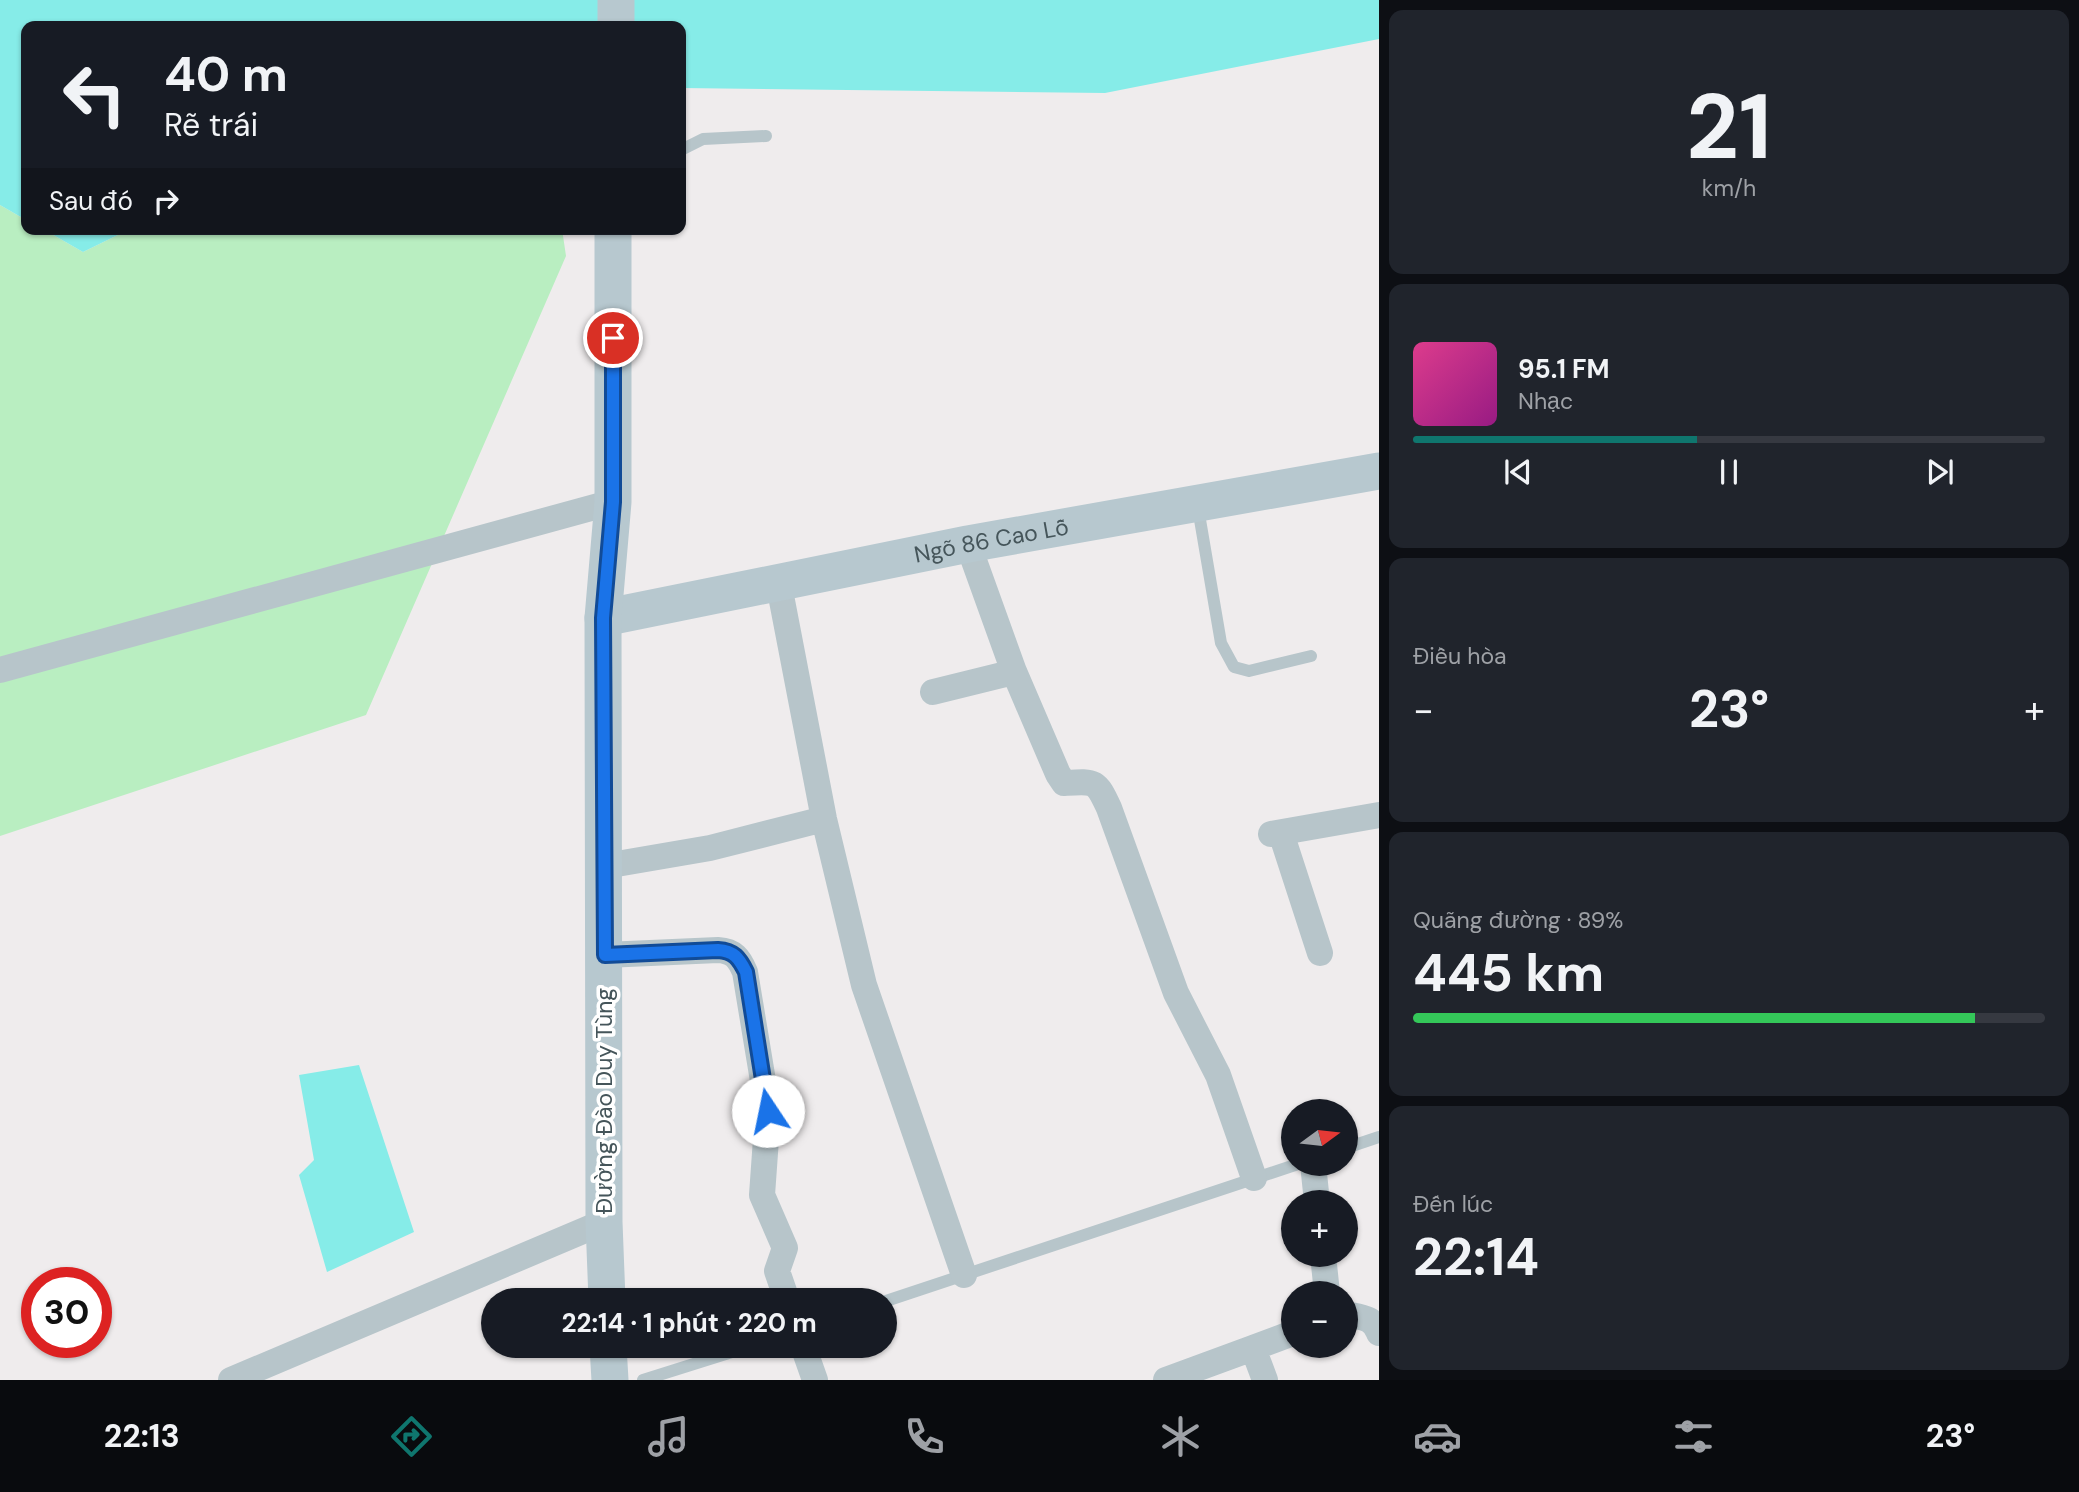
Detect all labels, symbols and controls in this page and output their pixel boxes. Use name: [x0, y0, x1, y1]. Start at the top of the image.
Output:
text: 40 m: [164, 42, 288, 106]
icon: left: [49, 49, 140, 140]
text: 21: [1686, 68, 1772, 186]
text: Rẽ trái: [164, 104, 258, 146]
text: km/h: [1702, 173, 1756, 203]
icon: right: [147, 182, 185, 220]
text: Sau đó: [49, 184, 133, 218]
pin: [583, 308, 643, 368]
icon: arrive: [594, 319, 632, 357]
text: 95.1 FM: [1518, 352, 1609, 386]
text: Nhạc: [1518, 386, 1573, 416]
icon: previous: [1499, 453, 1537, 491]
icon: pause: [1710, 453, 1748, 491]
icon: next: [1921, 453, 1959, 491]
street label: Ngõ 86 Cao Lỗ: [911, 511, 1071, 570]
text: Điều hòa: [1413, 641, 1507, 671]
text: 23°: [1689, 675, 1769, 743]
text: −: [1413, 685, 1434, 735]
text: +: [2024, 685, 2045, 735]
text: Quãng đường · 89%: [1413, 905, 1623, 935]
text: 445 km: [1413, 939, 1604, 1007]
street label: Đường Đào Duy Tùng: [589, 988, 619, 1214]
position arrow: [731, 1074, 805, 1148]
north arrow: [1281, 1099, 1358, 1176]
map controls: [1281, 1099, 1358, 1358]
text: Đến lúc: [1413, 1189, 1493, 1219]
button: +: [1281, 1190, 1358, 1267]
text: 22:14: [1413, 1223, 1539, 1291]
speed limit sign: 30: [21, 1267, 112, 1358]
button: −: [1281, 1281, 1358, 1358]
text: 22:14 · 1 phút · 220 m: [561, 1306, 817, 1340]
icon: directions: [387, 1412, 436, 1461]
icon: music: [644, 1412, 693, 1461]
icon: phone: [900, 1412, 949, 1461]
icon: climate: [1156, 1412, 1205, 1461]
icon: car: [1413, 1412, 1462, 1461]
icon: filters: [1669, 1412, 1718, 1461]
text: 22:13: [104, 1415, 180, 1457]
text: 23°: [1926, 1415, 1975, 1457]

